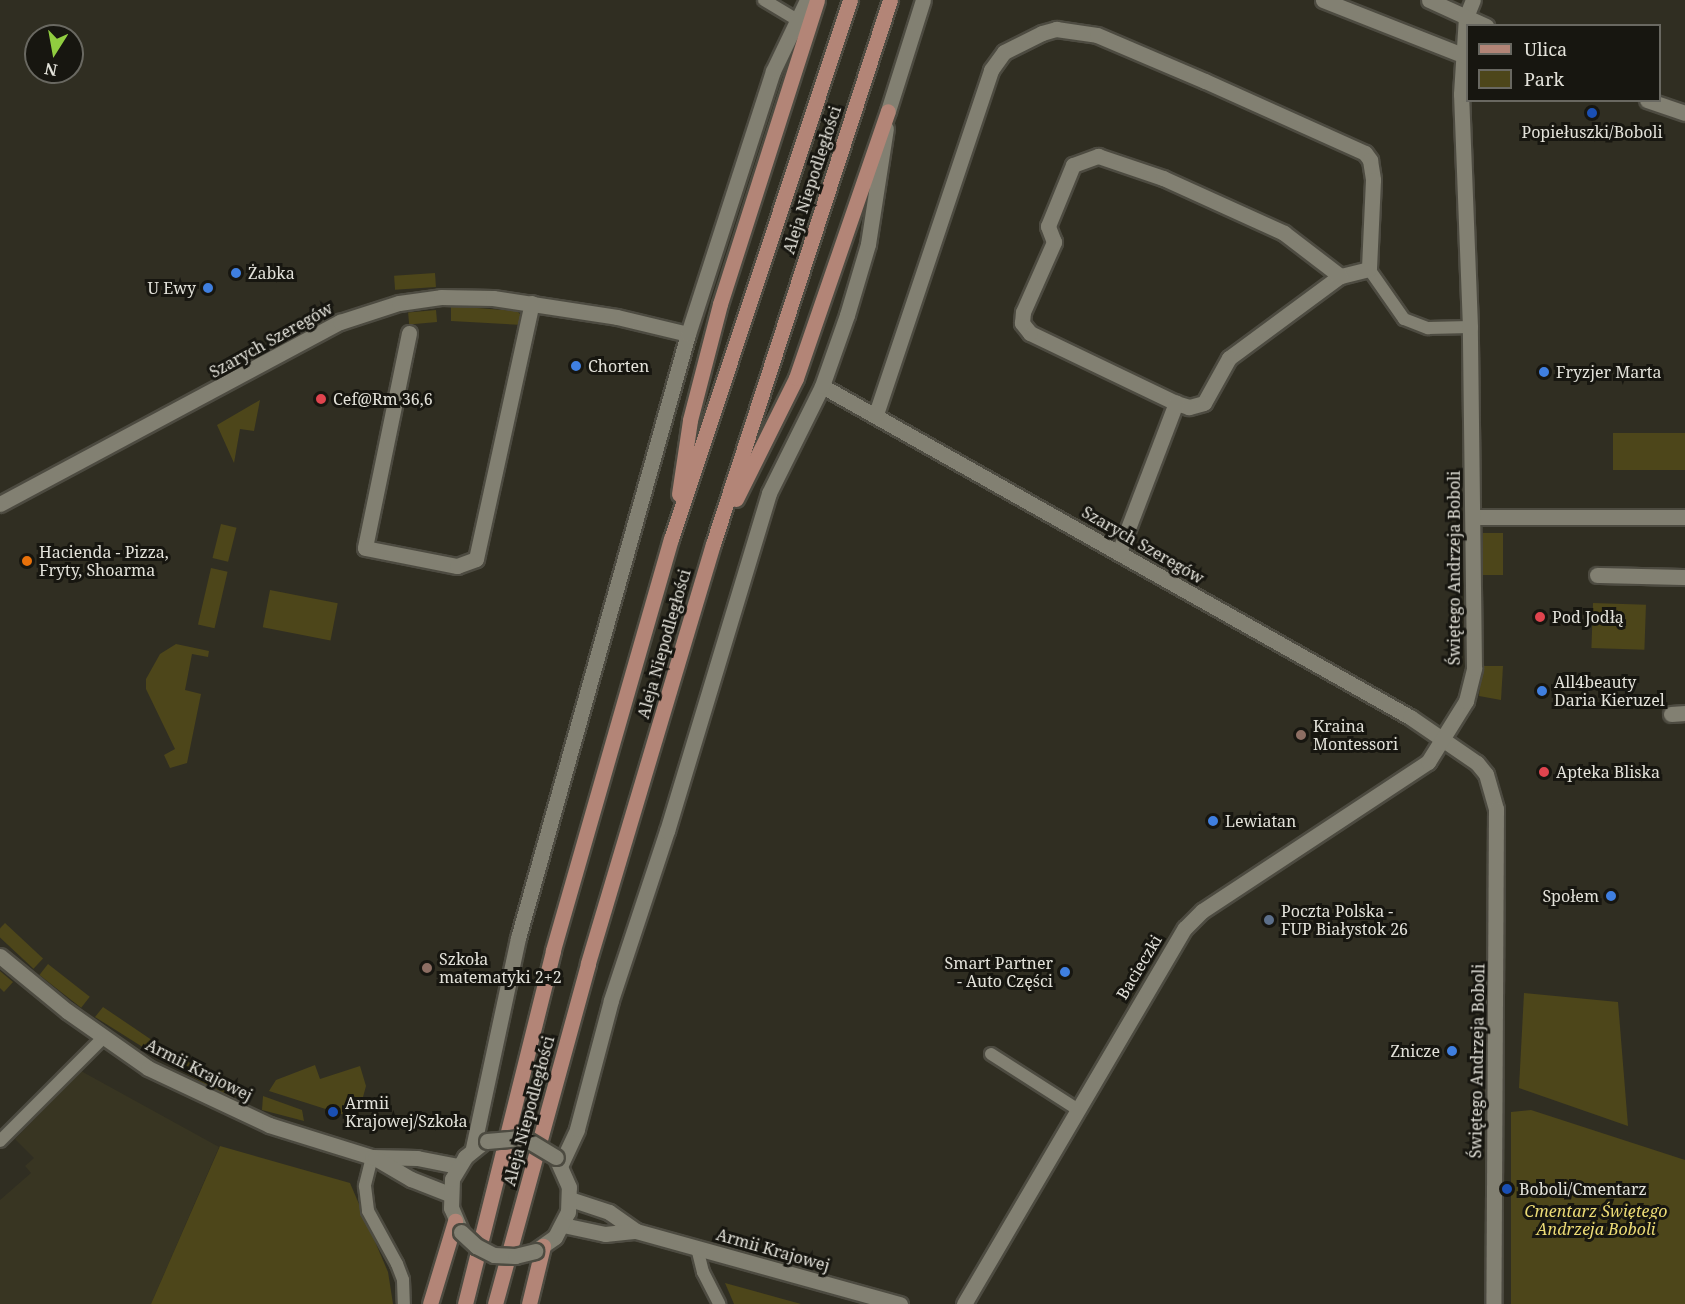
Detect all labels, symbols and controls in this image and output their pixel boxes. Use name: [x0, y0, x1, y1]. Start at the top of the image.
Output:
north arrow: [24, 24, 84, 84]
legend: [1466, 24, 1661, 102]
text: Ulica: [1524, 37, 1567, 61]
text: N: [43, 58, 59, 82]
text: Park: [1524, 67, 1564, 91]
street label: Aleja Niepodległości: [779, 104, 845, 256]
marker: Popiełuszki/Boboli: [1585, 106, 1599, 120]
place label: Popiełuszki/Boboli: [1521, 122, 1663, 142]
place label: Żabka: [248, 263, 295, 283]
marker: Żabka: [229, 266, 243, 280]
place label: U Ewy: [148, 278, 196, 298]
marker: U Ewy: [201, 281, 215, 295]
street label: Szarych Szeregów: [206, 298, 336, 382]
place label: Chorten: [588, 356, 649, 376]
marker: Chorten: [569, 359, 583, 373]
place label: Fryzjer Marta: [1556, 362, 1661, 382]
marker: Fryzjer Marta: [1537, 365, 1551, 379]
place label: Cef@Rm 36,6: [333, 389, 433, 409]
marker: Cef@Rm 36,6: [314, 392, 328, 406]
street label: Świętego Andrzeja Boboli: [1444, 471, 1464, 665]
street label: Szarych Szeregów: [1079, 502, 1207, 588]
place label: Hacienda - Pizza, Fryty, Shoarma: [39, 542, 169, 580]
marker: Hacienda - Pizza, Fryty, Shoarma: [20, 554, 34, 568]
street label: Aleja Niepodległości: [634, 567, 694, 721]
place label: Pod Jodłą: [1552, 607, 1624, 627]
marker: Pod Jodłą: [1533, 610, 1547, 624]
place label: All4beauty Daria Kieruzel: [1554, 672, 1665, 710]
marker: All4beauty Daria Kieruzel: [1535, 684, 1549, 698]
place label: Kraina Montessori: [1313, 716, 1398, 754]
marker: Kraina Montessori: [1294, 728, 1308, 742]
place label: Apteka Bliska: [1556, 762, 1660, 782]
marker: Apteka Bliska: [1537, 765, 1551, 779]
place label: Lewiatan: [1225, 811, 1296, 831]
marker: Lewiatan: [1206, 814, 1220, 828]
place label: Społem: [1542, 886, 1599, 906]
marker: Społem: [1604, 889, 1618, 903]
place label: Poczta Polska - FUP Białystok 26: [1281, 901, 1408, 939]
marker: Poczta Polska - FUP Białystok 26: [1262, 913, 1276, 927]
street label: Bacieczki: [1112, 931, 1166, 1003]
place label: Szkoła matematyki 2+2: [439, 949, 562, 987]
place label: Smart Partner - Auto Części: [945, 953, 1053, 991]
marker: Szkoła matematyki 2+2: [420, 961, 434, 975]
street label: Świętego Andrzeja Boboli: [1466, 963, 1488, 1159]
marker: Smart Partner - Auto Części: [1058, 965, 1072, 979]
street label: Aleja Niepodległości: [500, 1034, 558, 1188]
street label: Armii Krajowej: [143, 1035, 255, 1105]
place label: Znicze: [1390, 1041, 1440, 1061]
marker: Znicze: [1445, 1044, 1459, 1058]
place label: Armii Krajowej/Szkoła: [345, 1093, 468, 1131]
marker: Armii Krajowej/Szkoła: [326, 1105, 340, 1119]
place label: Boboli/Cmentarz: [1519, 1179, 1647, 1199]
marker: Boboli/Cmentarz: [1500, 1182, 1514, 1196]
park label: Cmentarz Świętego Andrzeja Boboli: [1524, 1201, 1668, 1239]
street label: Armii Krajowej: [714, 1225, 832, 1275]

